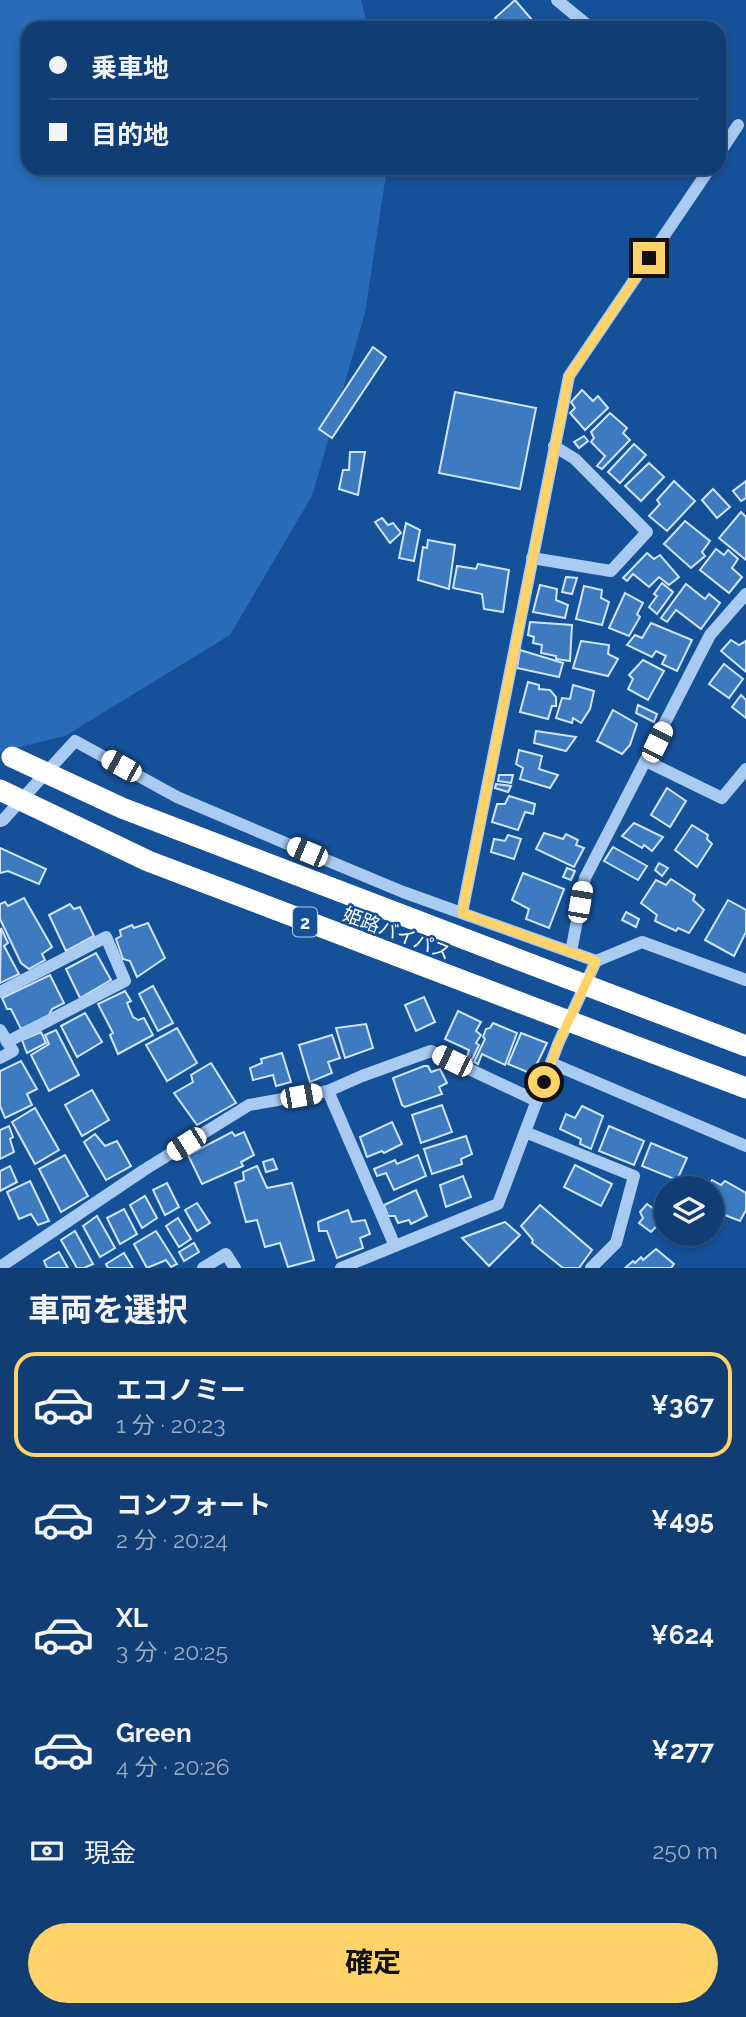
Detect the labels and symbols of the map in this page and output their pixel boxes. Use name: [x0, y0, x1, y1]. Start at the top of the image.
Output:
route end: [633, 242, 665, 274]
car: [639, 719, 676, 765]
car: [98, 747, 145, 785]
car: [284, 834, 331, 870]
car: [567, 879, 594, 925]
street label: 姫路バイパス: [340, 902, 454, 964]
road number: 2: [293, 908, 317, 937]
car: [429, 1042, 476, 1080]
route start: [528, 1066, 560, 1098]
car: [279, 1082, 324, 1110]
car: [163, 1124, 210, 1164]

